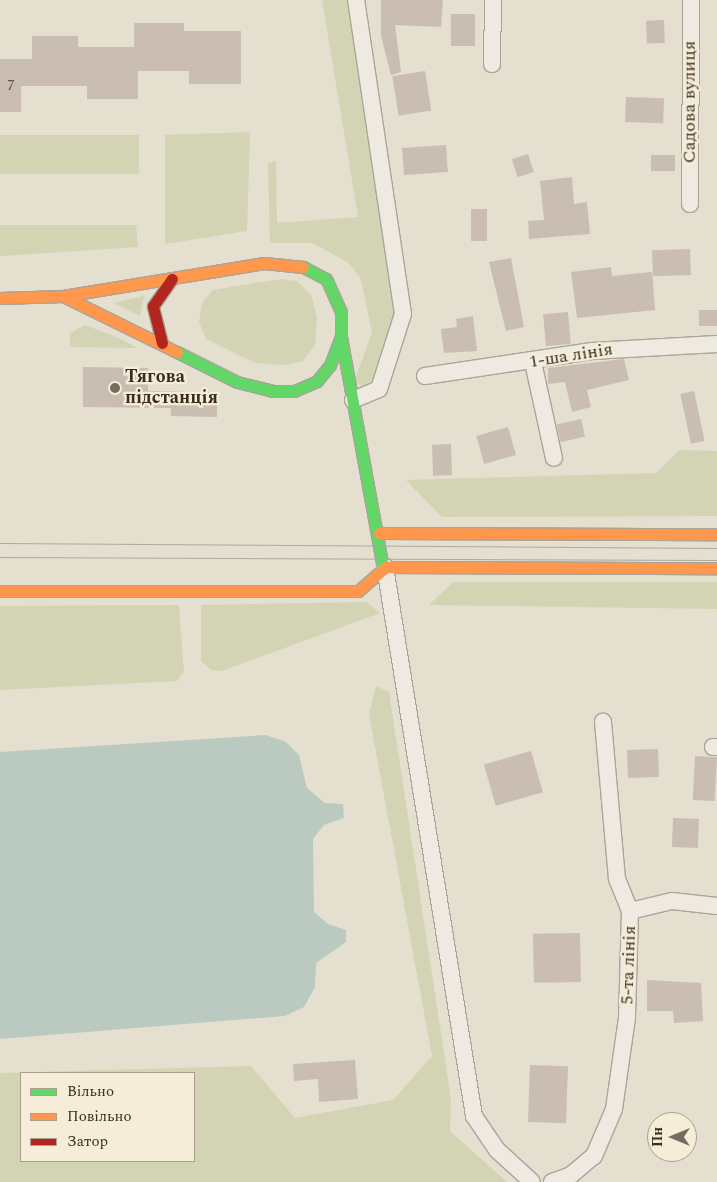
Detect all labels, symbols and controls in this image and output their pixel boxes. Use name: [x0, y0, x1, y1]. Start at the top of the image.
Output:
street label: Садова вулиця: [679, 41, 701, 163]
house number: 7: [7, 77, 15, 95]
street label: 1-ша лінія: [527, 339, 615, 373]
place label: Тягова пiдстанцiя: [125, 367, 218, 409]
marker: Тягова пiдстанцiя: [109, 382, 121, 394]
street label: 5-та лінія: [617, 925, 641, 1005]
legend: [20, 1072, 195, 1162]
text: Вільно: [67, 1080, 114, 1103]
text: Повільно: [67, 1105, 132, 1128]
north arrow: [647, 1112, 697, 1162]
text: Пн: [647, 1127, 668, 1147]
text: Затор: [67, 1130, 108, 1153]

